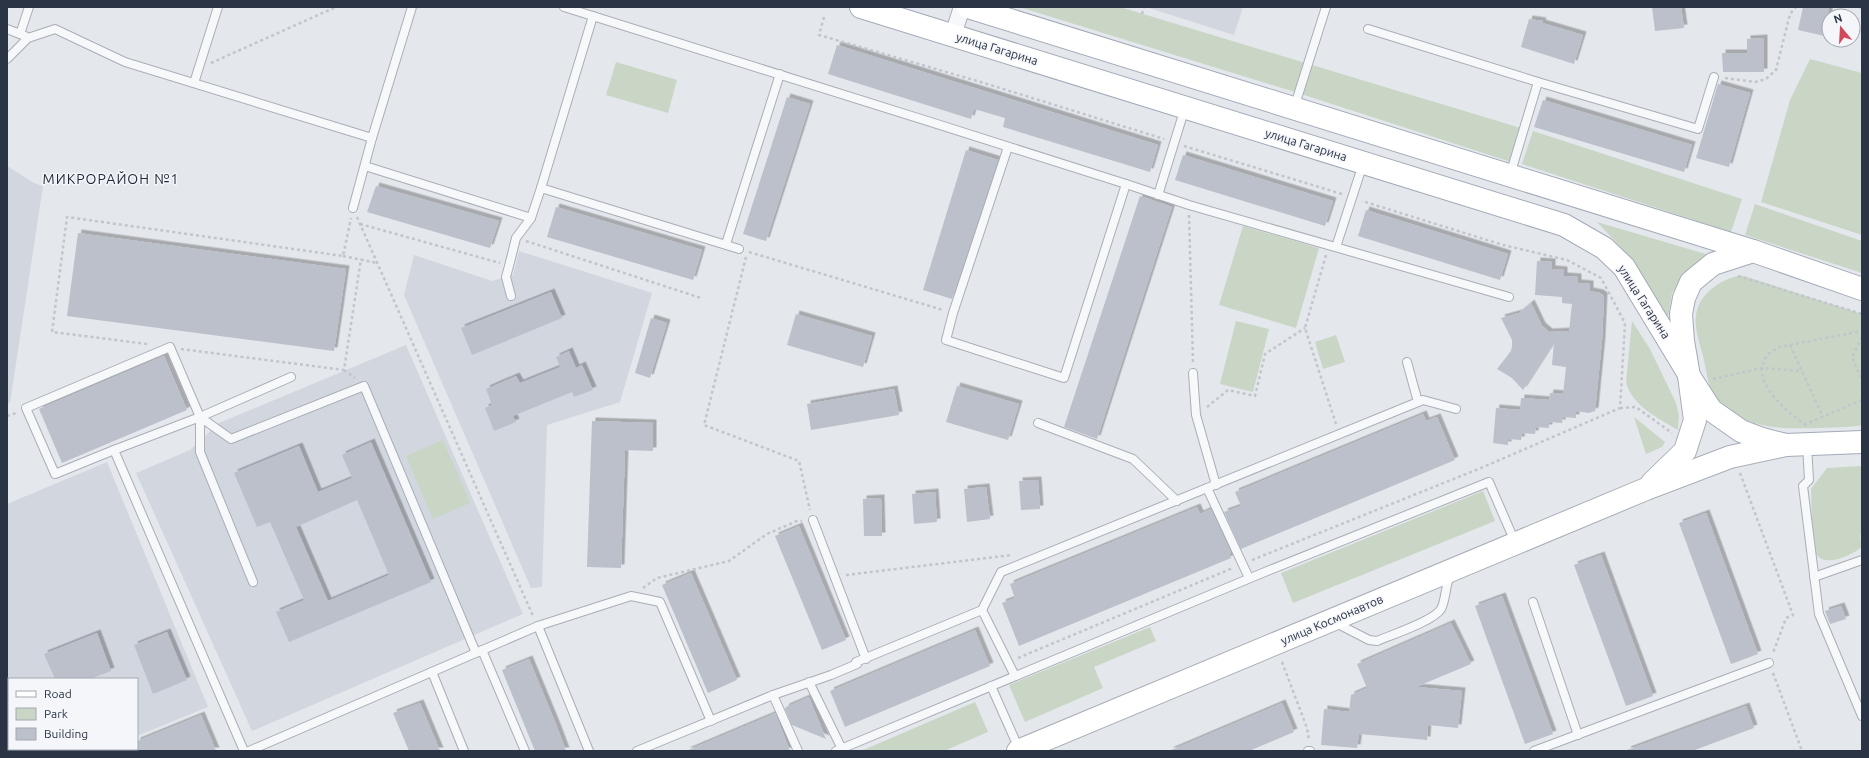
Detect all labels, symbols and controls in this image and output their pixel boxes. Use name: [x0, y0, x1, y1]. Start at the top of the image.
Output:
north arrow: [1821, 8, 1861, 48]
text: N: [1832, 12, 1844, 25]
street label: улица Гагарина: [955, 30, 1040, 67]
street label: улица Гагарина: [1264, 126, 1349, 163]
district label: МИКРОРАЙОН №1: [43, 170, 180, 187]
street label: улица Гагарина: [1616, 263, 1673, 341]
street label: улица Космонавтов: [1279, 592, 1385, 647]
legend: [8, 678, 138, 750]
text: Road: [44, 687, 72, 700]
text: Park: [44, 707, 68, 720]
text: Building: [44, 727, 88, 740]

